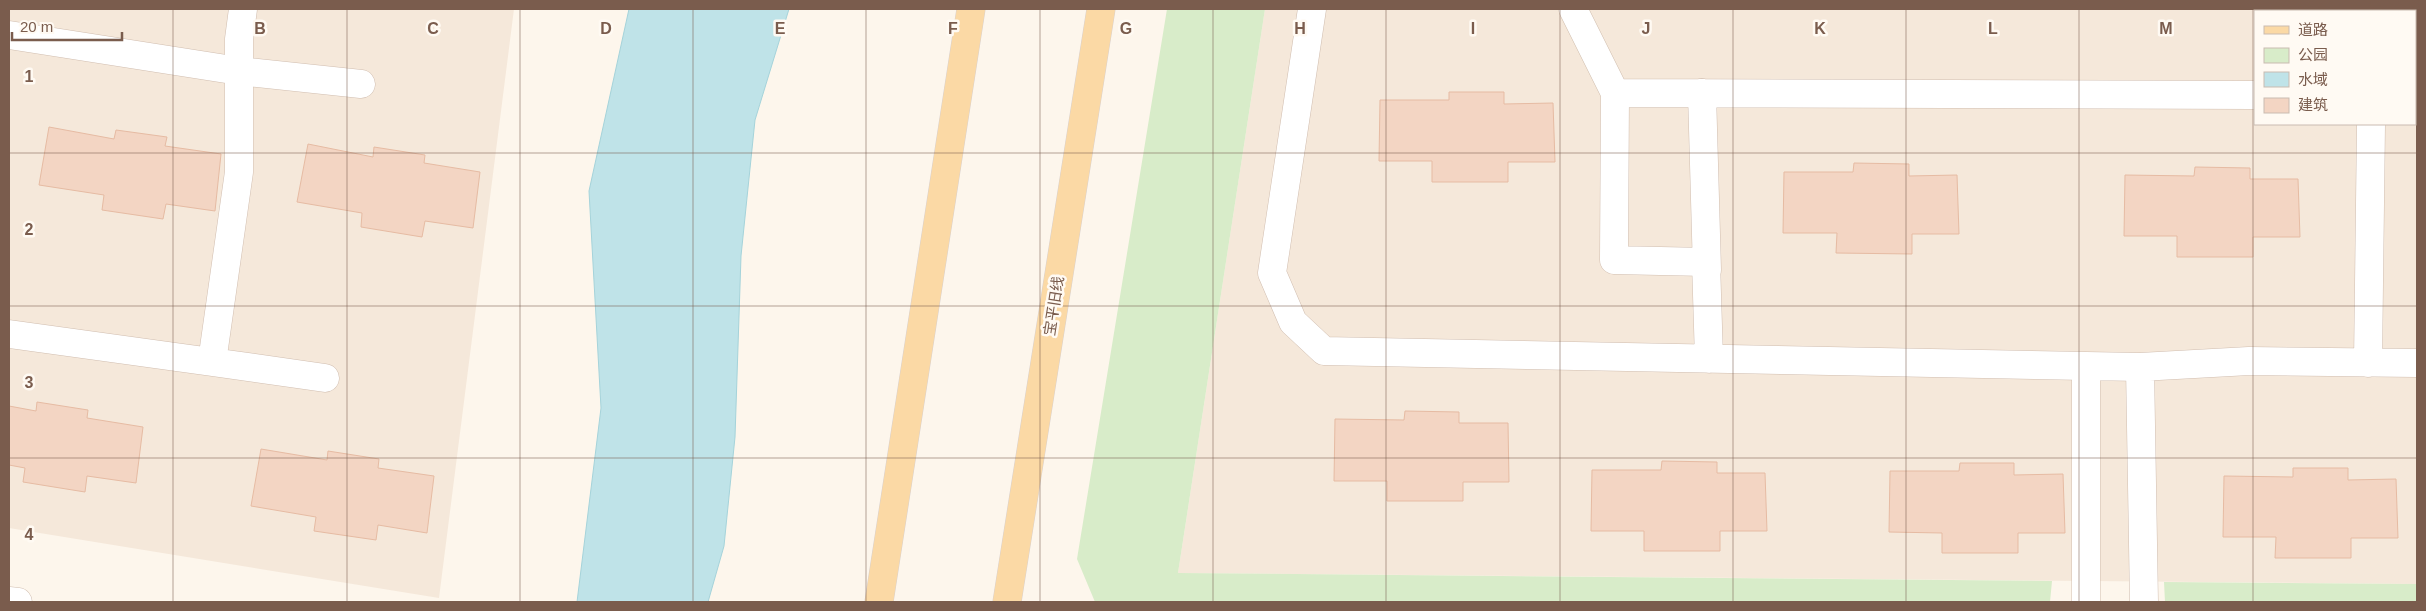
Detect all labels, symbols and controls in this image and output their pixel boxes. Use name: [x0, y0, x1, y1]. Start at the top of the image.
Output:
scale bar: [12, 10, 122, 42]
legend: [2254, 10, 2416, 125]
text: 20 m: [20, 18, 53, 35]
text: B: [254, 20, 266, 37]
text: C: [427, 20, 439, 37]
text: D: [600, 20, 612, 37]
text: E: [775, 20, 786, 37]
text: F: [948, 20, 958, 37]
text: G: [1120, 20, 1132, 37]
text: H: [1294, 20, 1306, 37]
text: I: [1471, 20, 1475, 37]
text: J: [1642, 20, 1650, 37]
text: K: [1814, 20, 1826, 37]
text: L: [1988, 20, 1998, 37]
text: M: [2159, 20, 2173, 37]
text: 道路: [2298, 21, 2328, 38]
text: 公园: [2298, 46, 2328, 63]
text: 1: [25, 68, 34, 85]
text: 水域: [2298, 71, 2328, 88]
text: 建筑: [2298, 96, 2328, 113]
text: 2: [25, 221, 34, 238]
street label: 宝平旧线: [1040, 275, 1067, 337]
text: 3: [25, 374, 34, 391]
text: 4: [25, 526, 34, 543]

